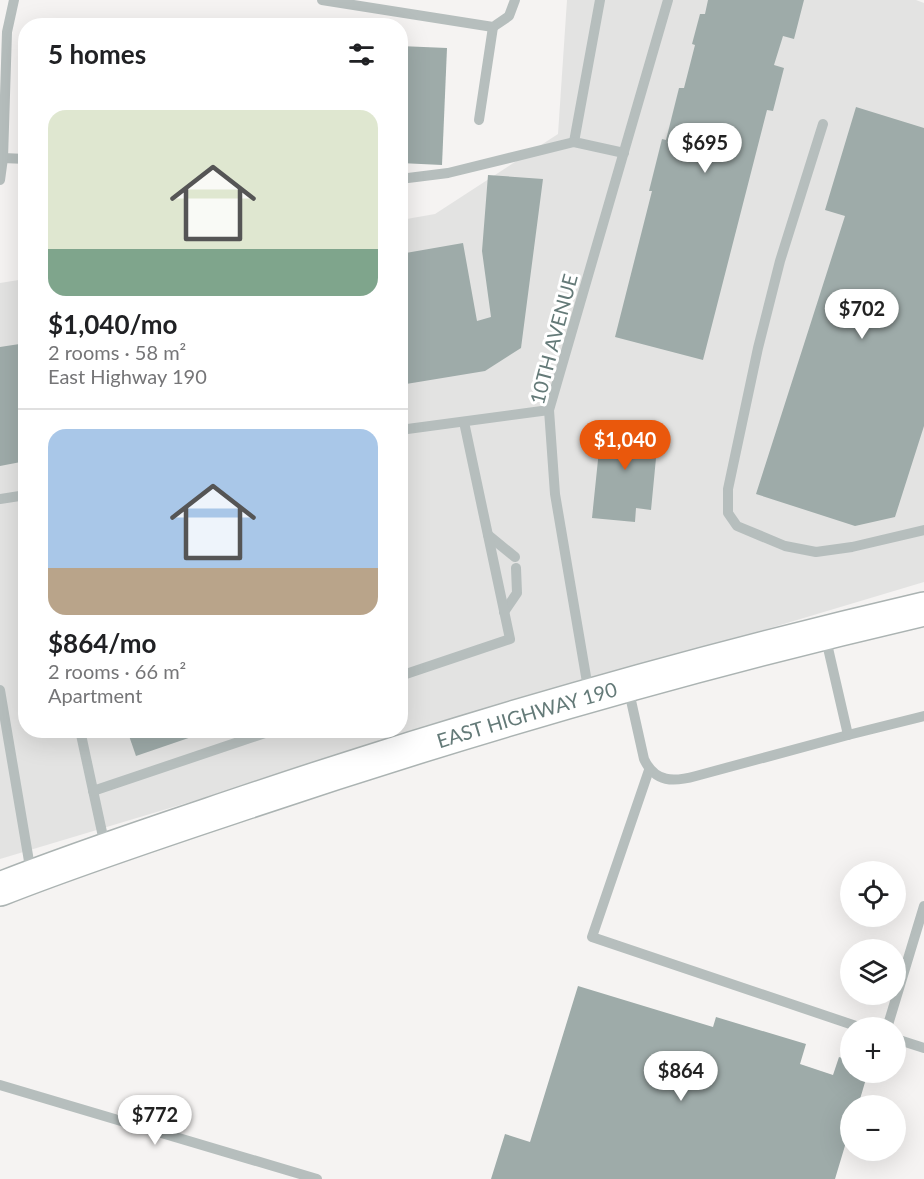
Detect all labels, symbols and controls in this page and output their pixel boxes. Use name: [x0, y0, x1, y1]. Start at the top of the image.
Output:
text: 5 homes: [48, 38, 146, 70]
icon: filters: [345, 38, 378, 71]
pin: $695: [669, 123, 741, 174]
text: $695: [682, 130, 728, 154]
icon: home: [159, 149, 267, 257]
street label: 10TH AVENUE: [524, 271, 582, 407]
pin: $702: [826, 289, 898, 340]
text: $702: [839, 296, 885, 320]
text: $1,040/mo: [48, 308, 178, 340]
text: 2 rooms · 58 m²: [48, 340, 186, 364]
text: East Highway 190: [48, 364, 207, 388]
pin: $1,040: [576, 420, 674, 471]
text: $1,040: [594, 427, 656, 451]
icon: home: [159, 468, 267, 576]
text: $864/mo: [48, 627, 156, 659]
text: 2 rooms · 66 m²: [48, 659, 186, 683]
street label: EAST HIGHWAY 190: [434, 676, 620, 752]
text: Apartment: [48, 683, 142, 707]
map controls: [840, 861, 906, 1161]
button: locate: [840, 861, 906, 927]
button: layers: [840, 939, 906, 1005]
button: +: [840, 1017, 906, 1083]
pin: $864: [645, 1051, 717, 1102]
text: $864: [658, 1058, 704, 1082]
pin: $772: [119, 1095, 191, 1146]
button: −: [840, 1095, 906, 1161]
text: $772: [132, 1102, 178, 1126]

